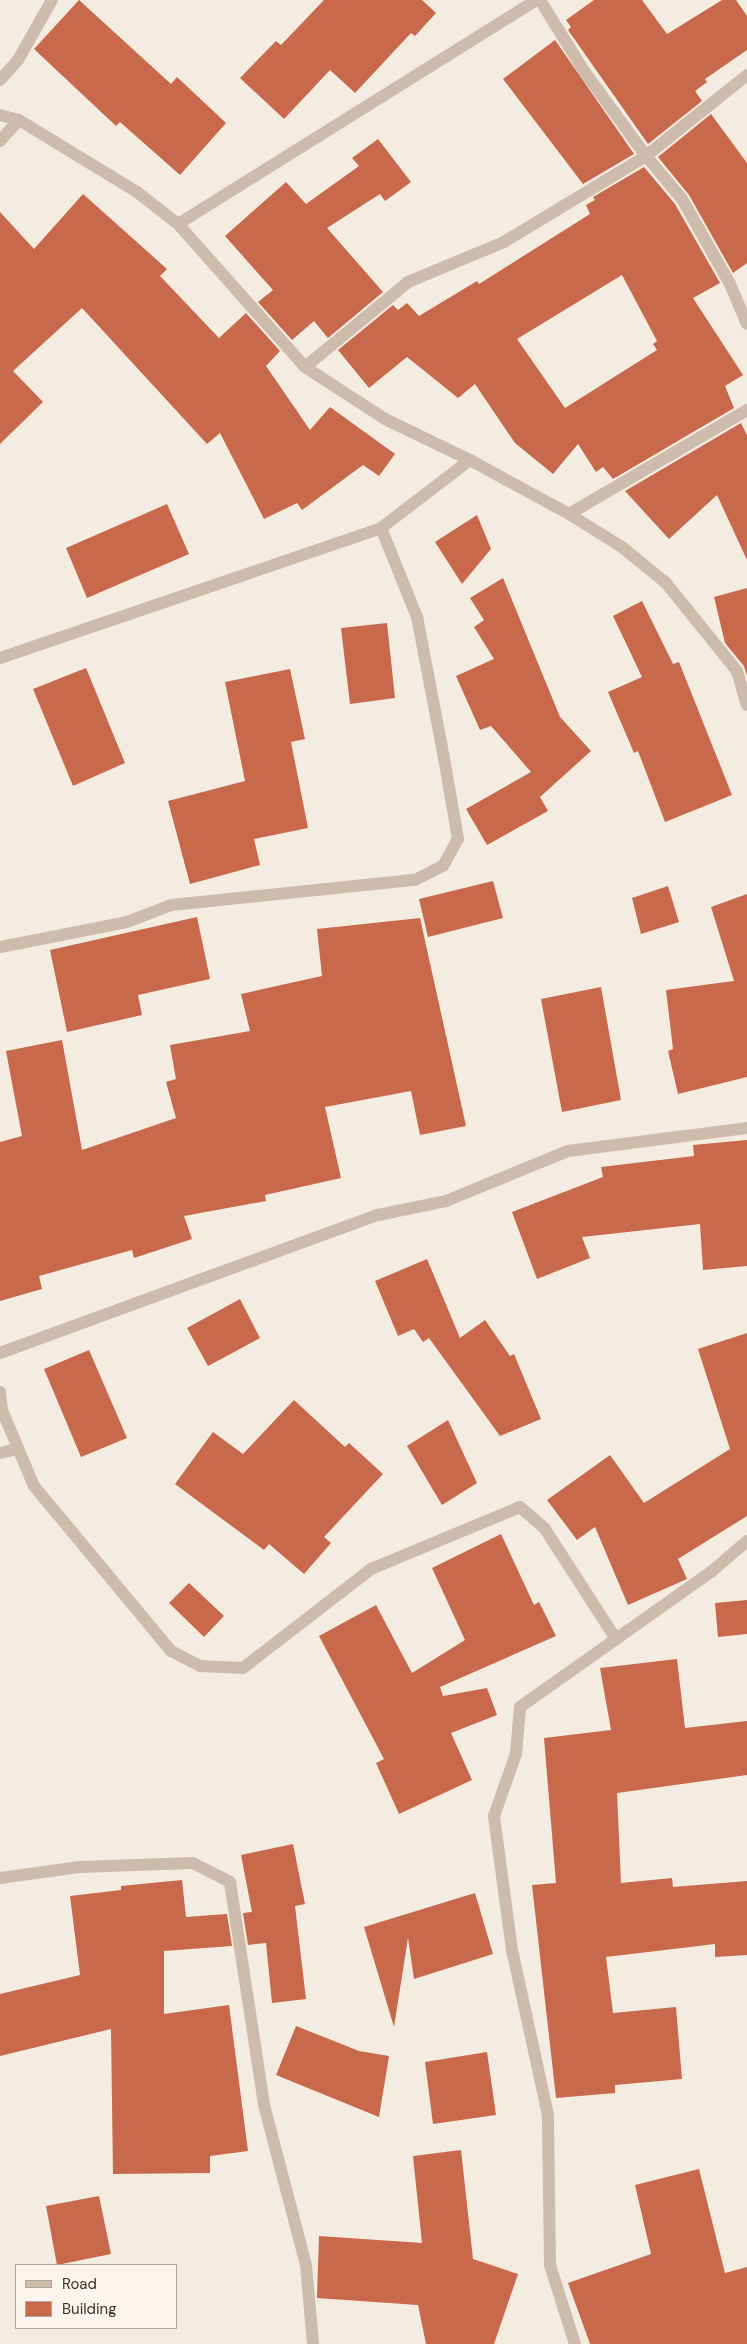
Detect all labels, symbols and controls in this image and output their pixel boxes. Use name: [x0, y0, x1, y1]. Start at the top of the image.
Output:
legend: [15, 2264, 178, 2329]
text: Road: [62, 2274, 97, 2294]
text: Building: [62, 2299, 117, 2319]

